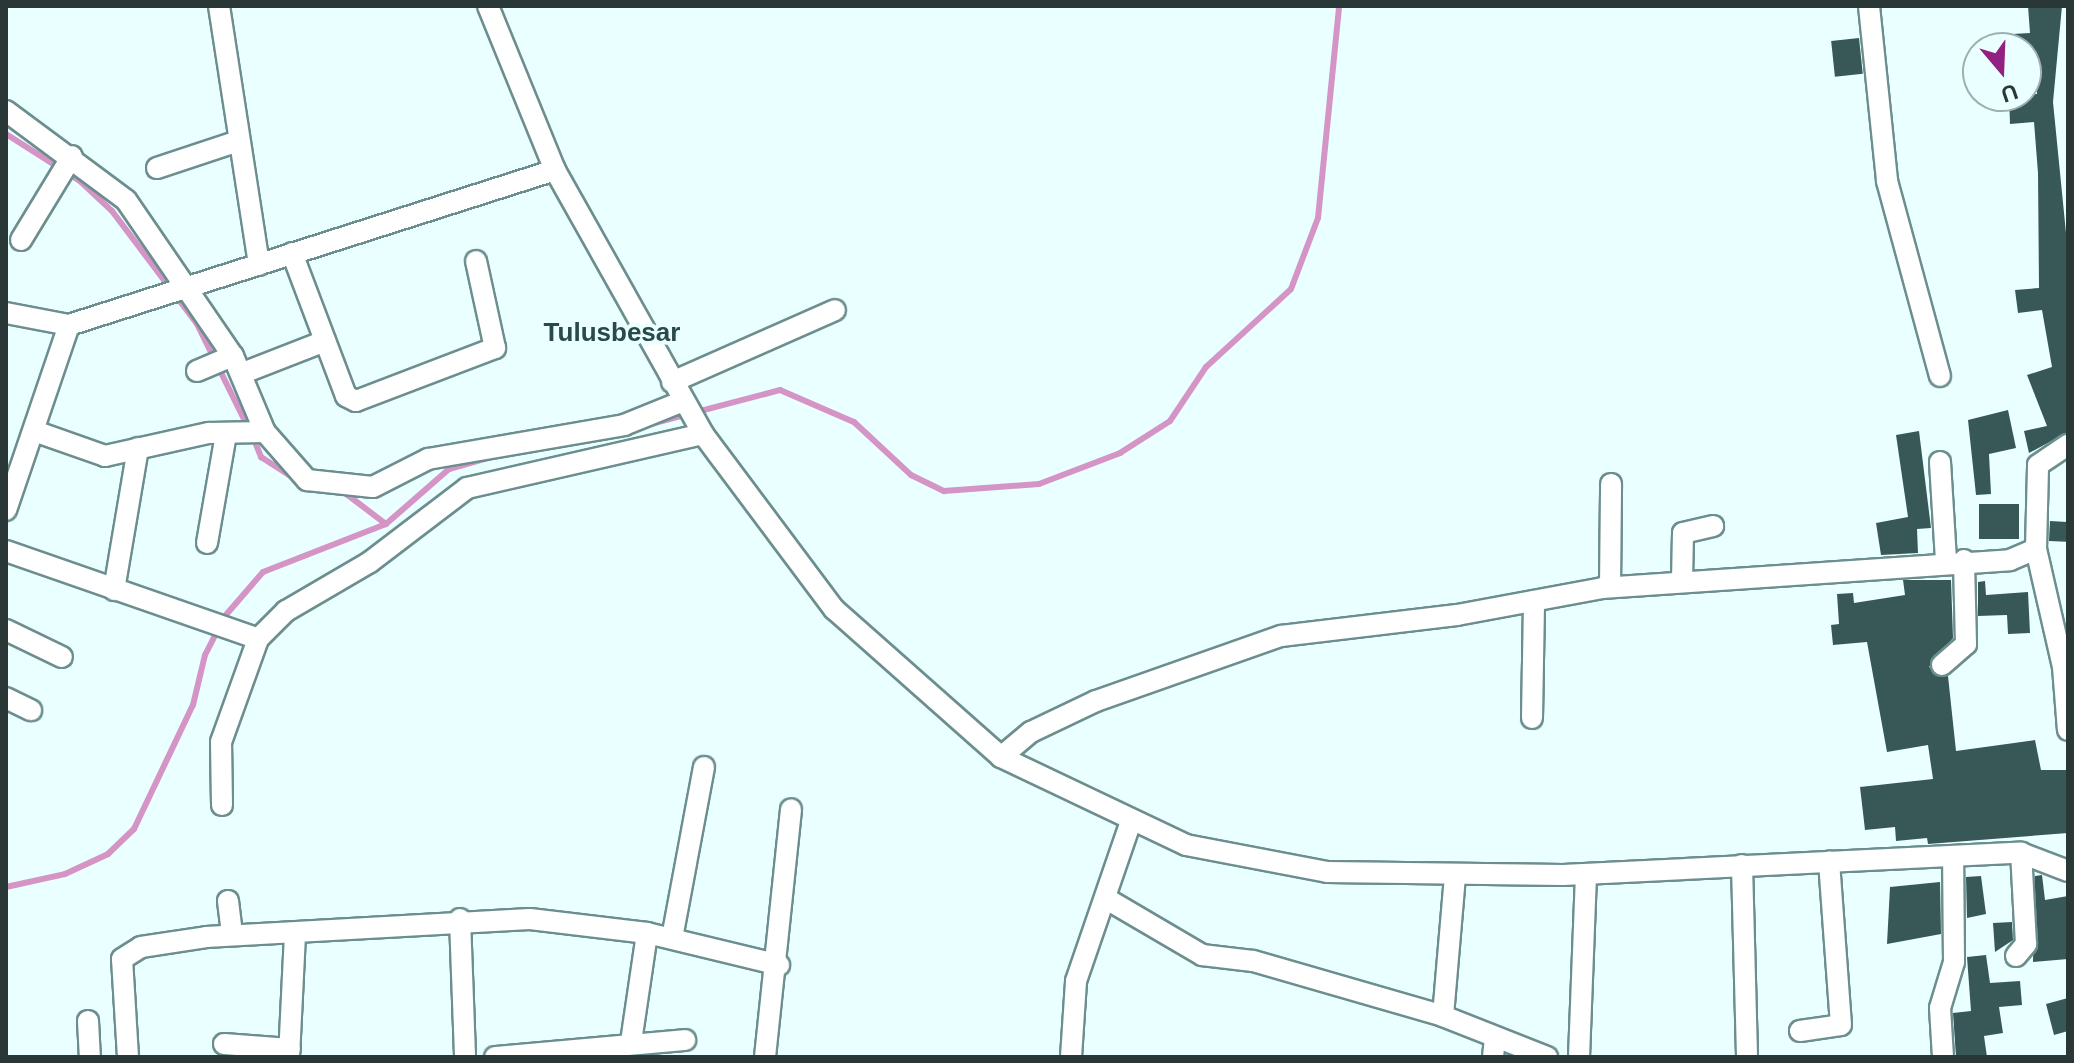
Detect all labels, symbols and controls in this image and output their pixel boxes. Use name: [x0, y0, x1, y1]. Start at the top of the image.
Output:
north arrow: [1962, 32, 2042, 112]
text: U: [1998, 79, 2021, 108]
district label: Tulusbesar: [544, 317, 680, 349]

